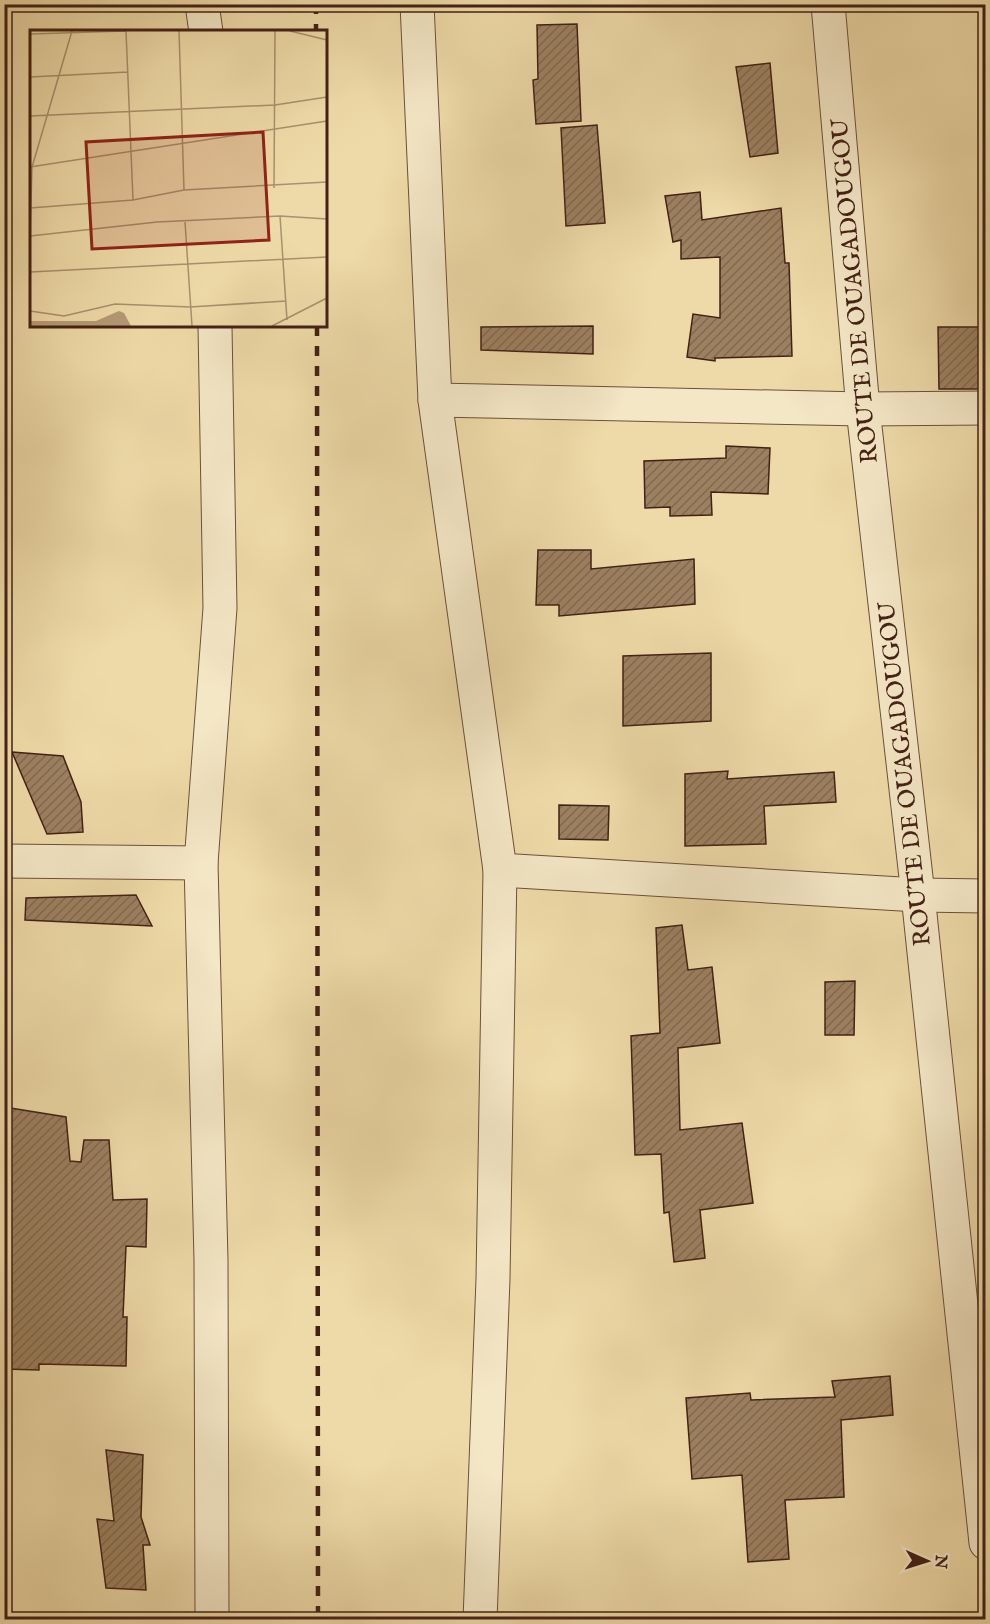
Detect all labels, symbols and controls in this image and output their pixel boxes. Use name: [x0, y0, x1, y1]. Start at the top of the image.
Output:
inset map: [30, 30, 327, 327]
street label: ROUTE DE OUAGADOUGOU: [825, 116, 886, 465]
street label: ROUTE DE OUAGADOUGOU: [872, 599, 939, 948]
north arrow: [897, 1531, 957, 1591]
text: N: [930, 1553, 950, 1569]

